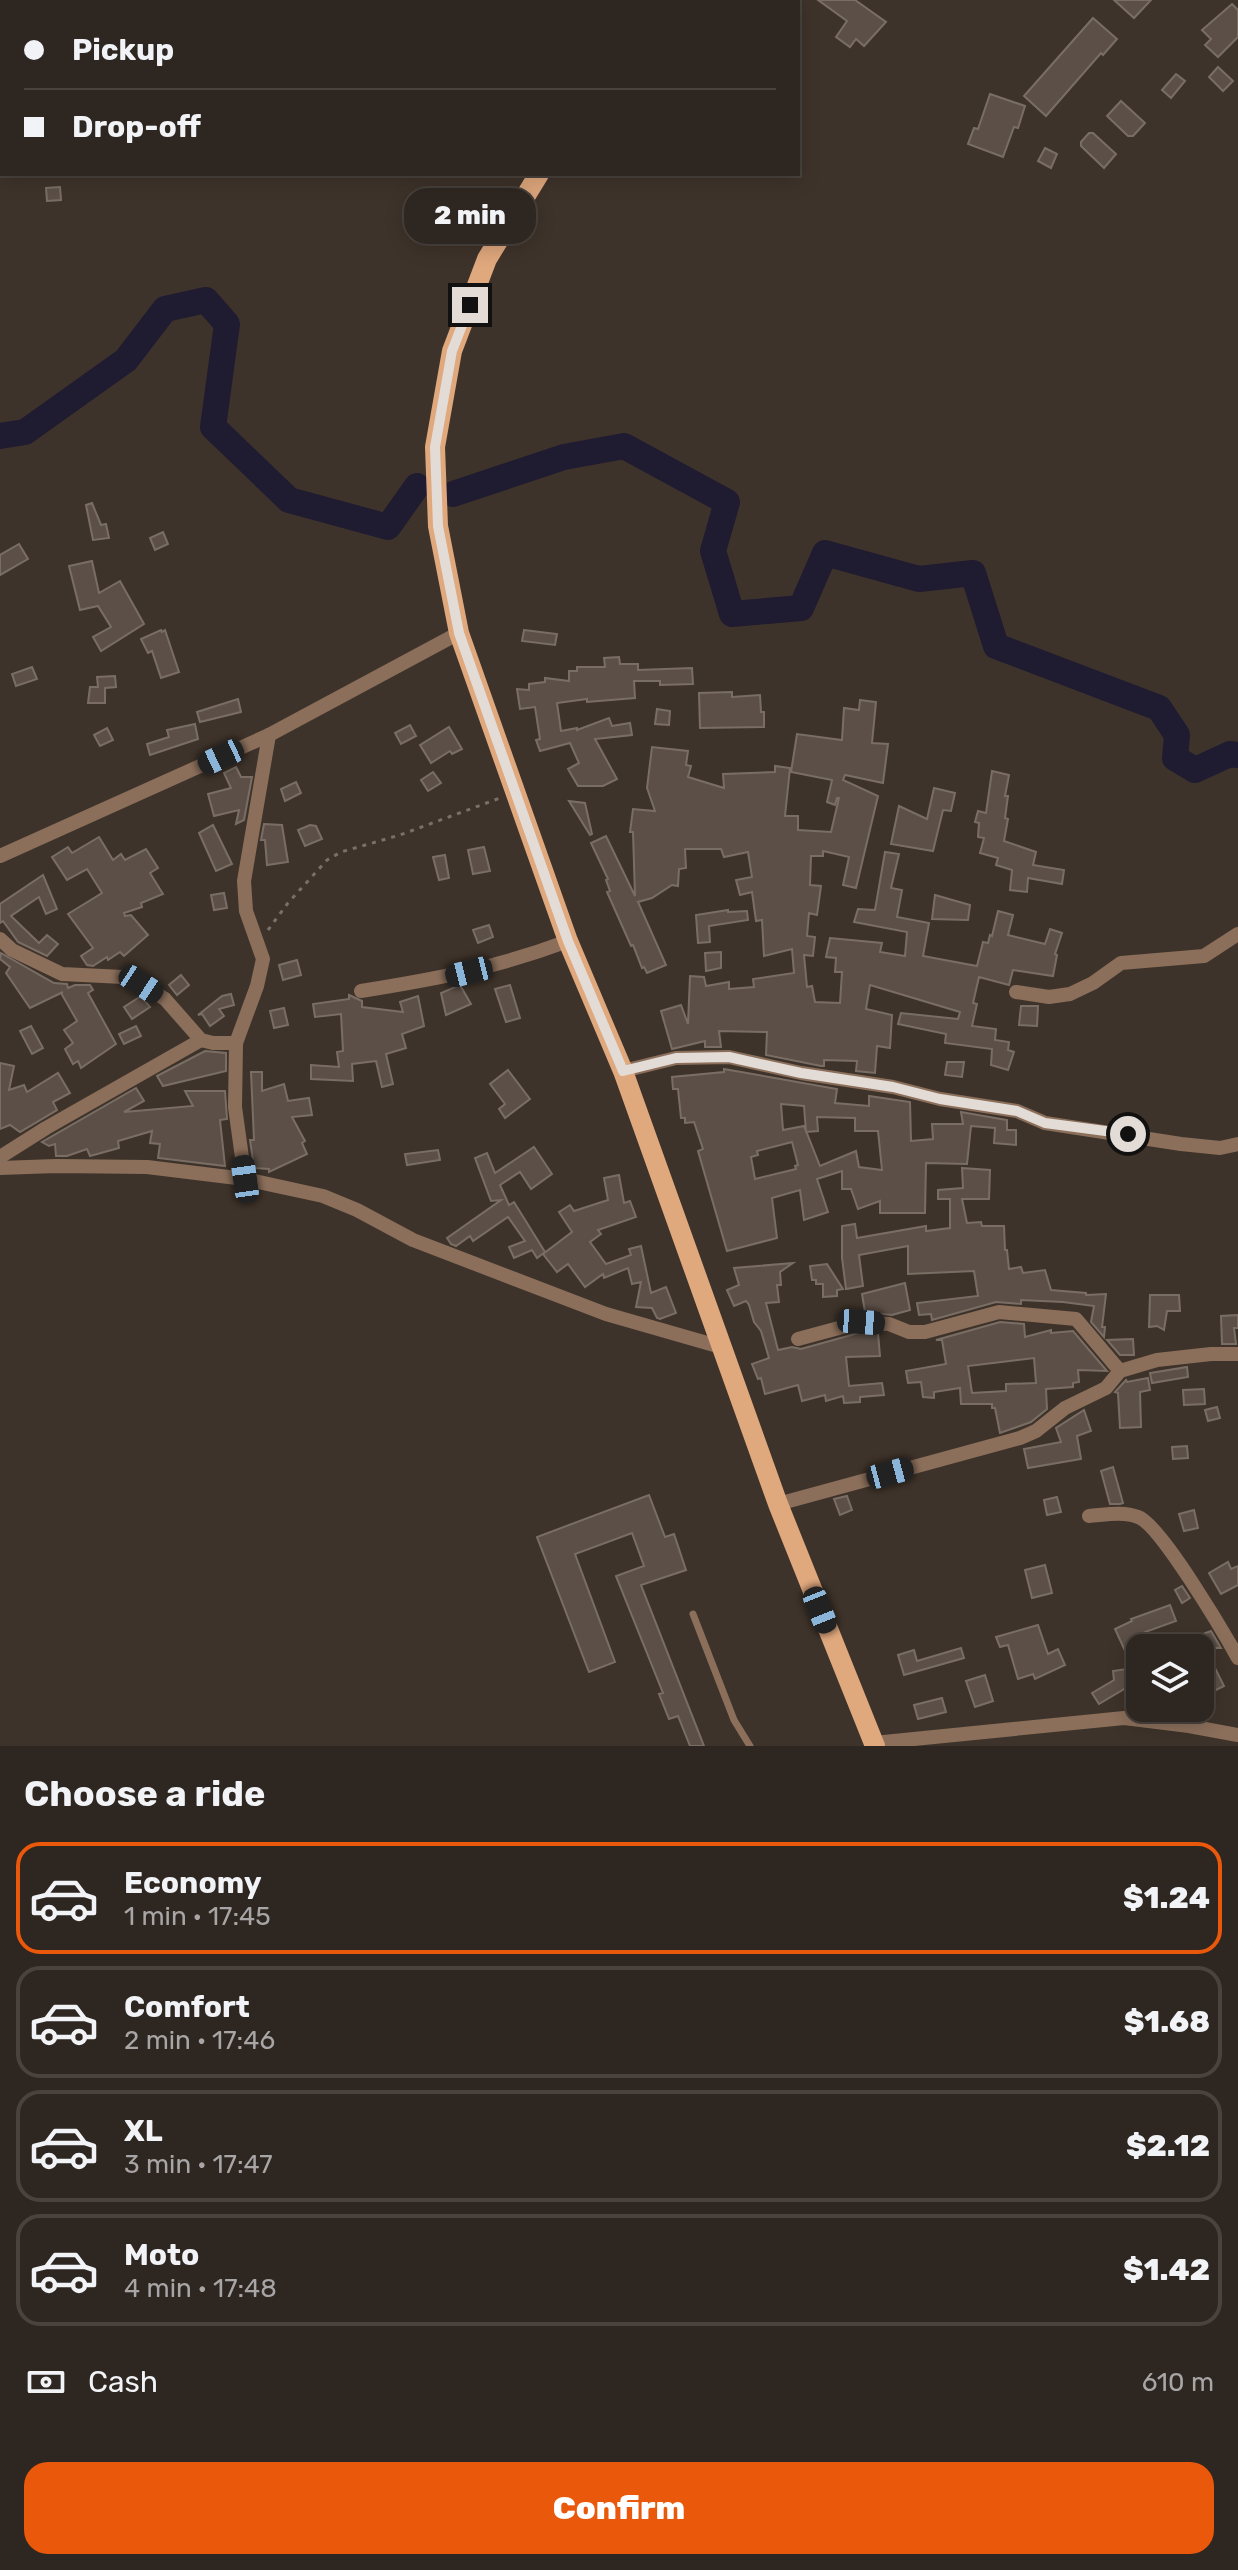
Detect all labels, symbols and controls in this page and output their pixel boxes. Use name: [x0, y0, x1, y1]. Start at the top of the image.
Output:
text: Pickup: [72, 32, 174, 68]
text: Drop-off: [72, 109, 201, 145]
callout: 2 min: [404, 189, 536, 245]
text: 2 min: [434, 200, 506, 231]
route end: [452, 287, 488, 323]
car: [194, 736, 248, 778]
car: [443, 955, 495, 989]
car: [114, 961, 168, 1007]
route start: [1110, 1116, 1146, 1152]
car: [230, 1154, 260, 1204]
car: [836, 1308, 886, 1336]
car: [864, 1455, 916, 1491]
car: [800, 1583, 840, 1637]
map controls: [1126, 1634, 1214, 1722]
button: layers: [1126, 1634, 1214, 1722]
text: Choose a ride: [24, 1772, 265, 1815]
icon: car: [28, 1862, 100, 1934]
text: Economy: [124, 1865, 262, 1901]
text: $1.24: [1123, 1880, 1210, 1916]
text: 1 min · 17:45: [124, 1901, 271, 1932]
icon: car: [28, 1986, 100, 2058]
text: Comfort: [124, 1989, 250, 2025]
text: $1.68: [1124, 2004, 1210, 2040]
text: 2 min · 17:46: [124, 2025, 275, 2056]
icon: car: [28, 2110, 100, 2182]
text: XL: [124, 2113, 163, 2149]
text: $2.12: [1126, 2128, 1210, 2164]
text: 3 min · 17:47: [124, 2149, 273, 2180]
icon: car: [28, 2234, 100, 2306]
text: Moto: [124, 2237, 199, 2273]
text: $1.42: [1123, 2252, 1210, 2288]
text: 4 min · 17:48: [124, 2273, 277, 2304]
icon: cash: [24, 2360, 68, 2404]
text: Cash: [88, 2364, 158, 2400]
text: 610 m: [1142, 2367, 1214, 2398]
button: Confirm: [24, 2462, 1214, 2554]

